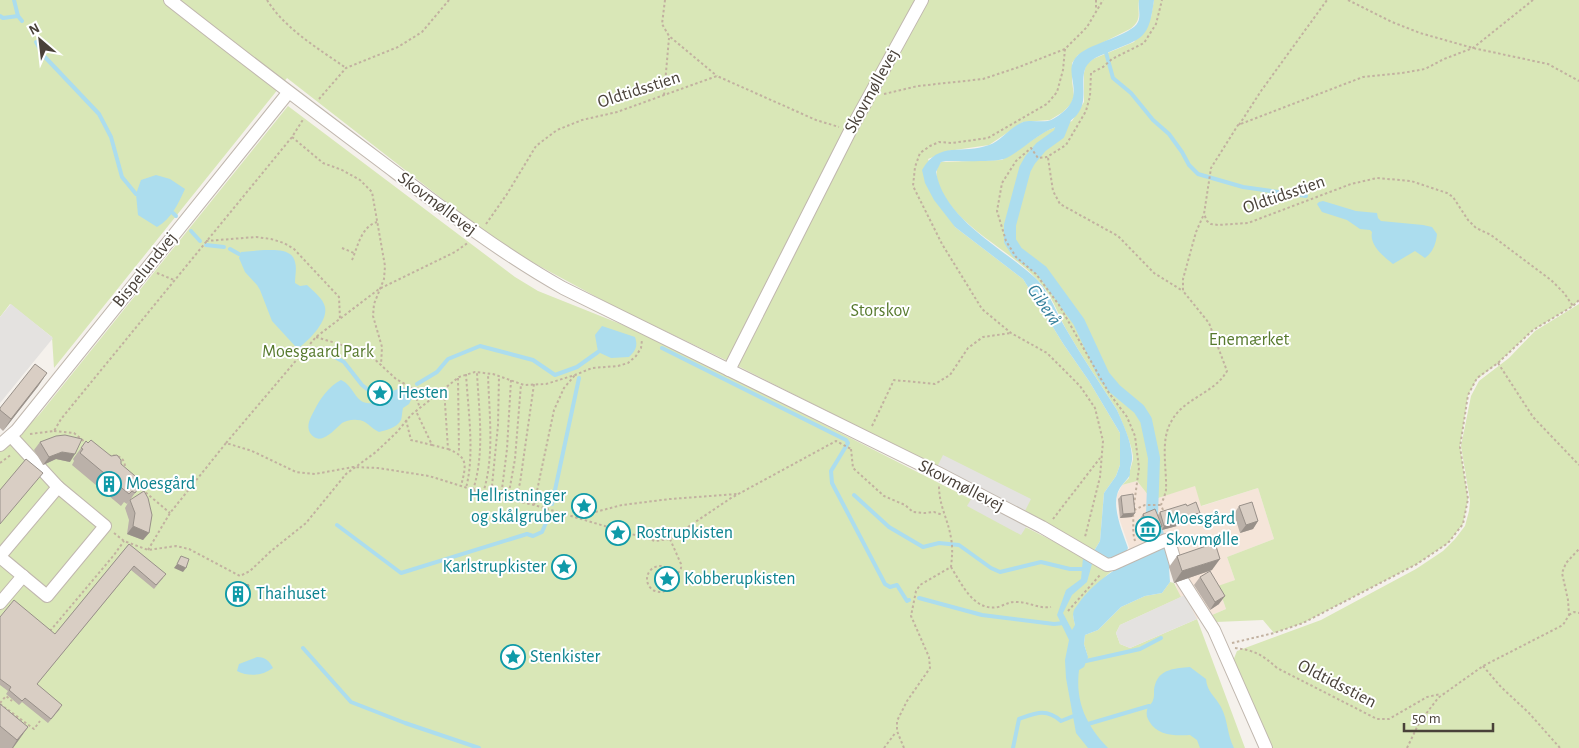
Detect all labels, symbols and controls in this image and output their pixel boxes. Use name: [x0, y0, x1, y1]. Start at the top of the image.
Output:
north arrow: [15, 15, 65, 65]
text: N: [27, 21, 42, 38]
street label: Skovmøllevej: [842, 46, 902, 136]
street label: Oldtidsstien: [595, 68, 683, 112]
street label: Skovmøllevej: [394, 169, 480, 239]
street label: Oldtidsstien: [1241, 173, 1327, 217]
street label: Bispelundvej: [109, 229, 181, 311]
water label: Giberå: [1024, 281, 1064, 329]
park label: Storskov: [850, 302, 910, 320]
park label: Enemærket: [1209, 331, 1289, 349]
park label: Moesgaard Park: [262, 343, 375, 361]
place icon: Hesten: [367, 380, 393, 406]
place label: Hesten: [398, 384, 448, 402]
street label: Skovmøllevej: [915, 457, 1007, 515]
building icon: Moesgård: [96, 471, 122, 497]
place label: Moesgård: [126, 475, 195, 493]
place label: Hellristninger og skålgruber: [468, 487, 566, 526]
place icon: Hellristninger og skålgruber: [571, 493, 597, 519]
place label: Moesgård Skovmølle: [1166, 510, 1239, 549]
museum icon: Moesgård Skovmølle: [1135, 516, 1161, 542]
place icon: Rostrupkisten: [605, 520, 631, 546]
place label: Rostrupkisten: [636, 524, 733, 542]
place icon: Karlstrupkister: [551, 554, 577, 580]
place label: Karlstrupkister: [443, 558, 546, 576]
place icon: Kobberupkisten: [654, 566, 680, 592]
place label: Kobberupkisten: [684, 570, 796, 588]
building icon: Thaihuset: [225, 581, 251, 607]
place label: Thaihuset: [256, 585, 326, 603]
place icon: Stenkister: [500, 644, 526, 670]
place label: Stenkister: [530, 648, 601, 666]
street label: Oldtidsstien: [1295, 657, 1379, 711]
scale bar: [1404, 700, 1493, 732]
text: 50 m: [1412, 711, 1441, 726]

